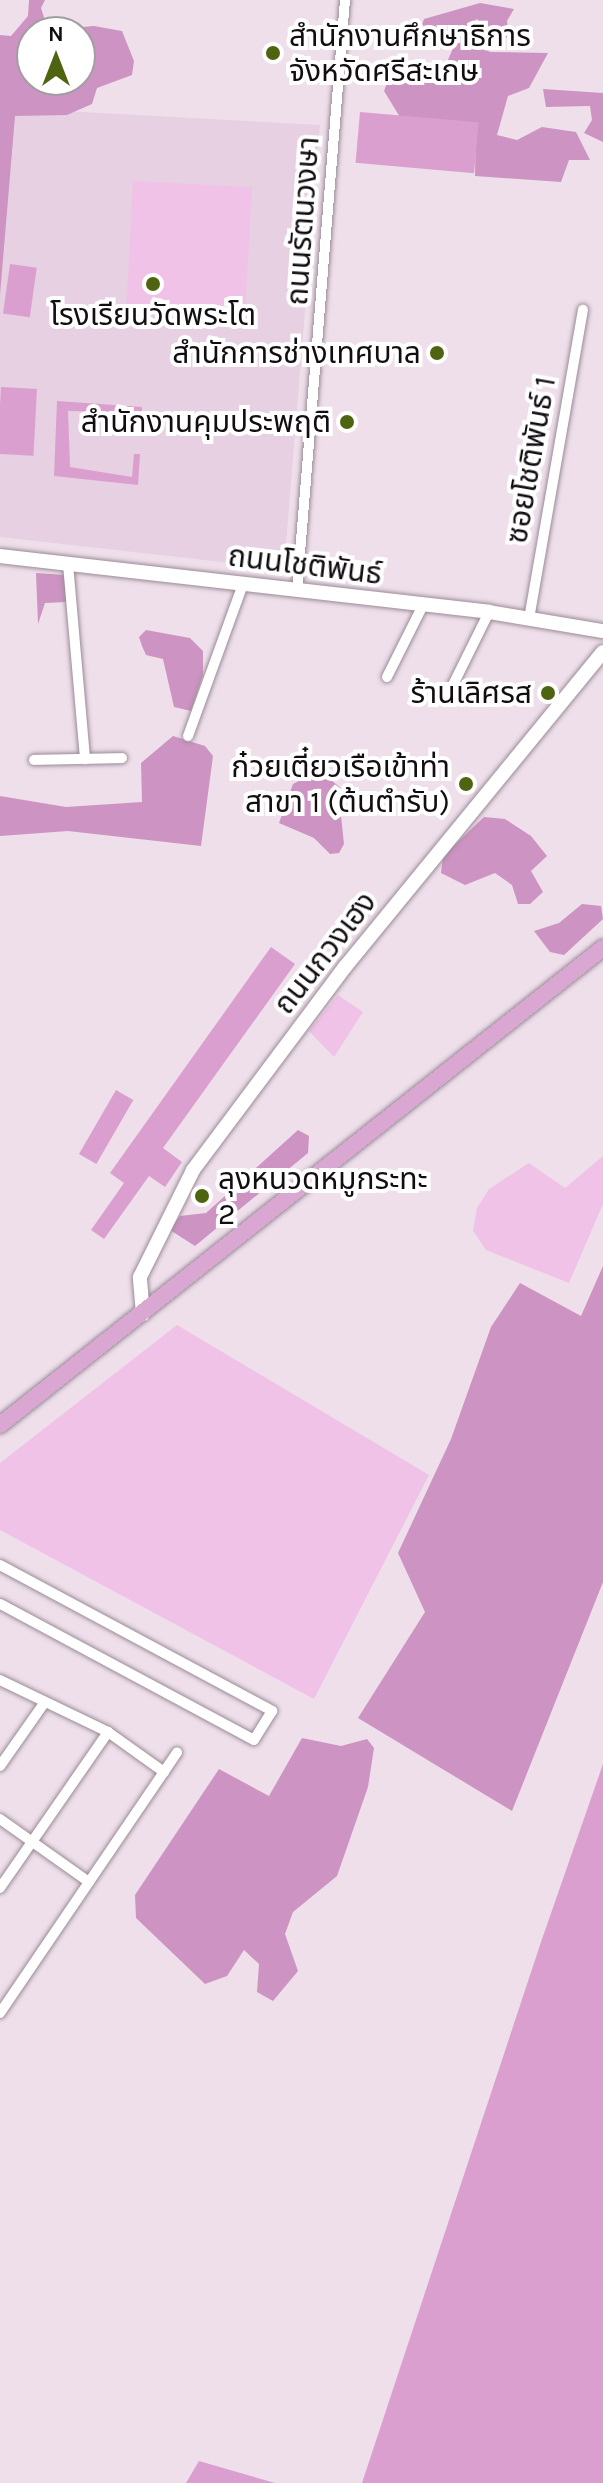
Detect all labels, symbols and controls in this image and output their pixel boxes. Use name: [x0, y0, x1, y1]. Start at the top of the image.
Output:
north arrow: [16, 16, 96, 96]
place label: สำนักงานศึกษาธิการ จังหวัดศรีสะเกษ: [289, 18, 531, 88]
text: N: [48, 21, 64, 47]
marker: สำนักงานศึกษาธิการ จังหวัดศรีสะเกษ: [264, 44, 282, 62]
street label: ถนนรัตนวงษา: [279, 135, 327, 307]
marker: โรงเรียนวัดพระโต: [144, 275, 162, 293]
place label: โรงเรียนวัดพระโต: [50, 297, 256, 333]
place label: สำนักการช่างเทศบาล: [172, 335, 421, 371]
marker: สำนักการช่างเทศบาล: [428, 344, 446, 362]
street label: ซอยโชติพันธ์ 1: [499, 374, 563, 546]
place label: สำนักงานคุมประพฤติ: [81, 404, 331, 440]
marker: สำนักงานคุมประพฤติ: [338, 413, 356, 431]
street label: ถนนโชติพันธ์: [226, 538, 384, 592]
place label: ร้านเลิศรส: [410, 675, 532, 711]
marker: ร้านเลิศรส: [539, 684, 557, 702]
place label: ก๋วยเตี๋ยวเรือเข้าท่า สาขา 1 (ต้นตำรับ): [231, 749, 450, 820]
marker: ก๋วยเตี๋ยวเรือเข้าท่า สาขา 1 (ต้นตำรับ): [457, 775, 475, 793]
street label: ถนนกวงเฮง: [266, 885, 384, 1021]
place label: ลุงหนวดหมูกระทะ 2: [218, 1161, 428, 1232]
marker: ลุงหนวดหมูกระทะ 2: [193, 1187, 211, 1205]

